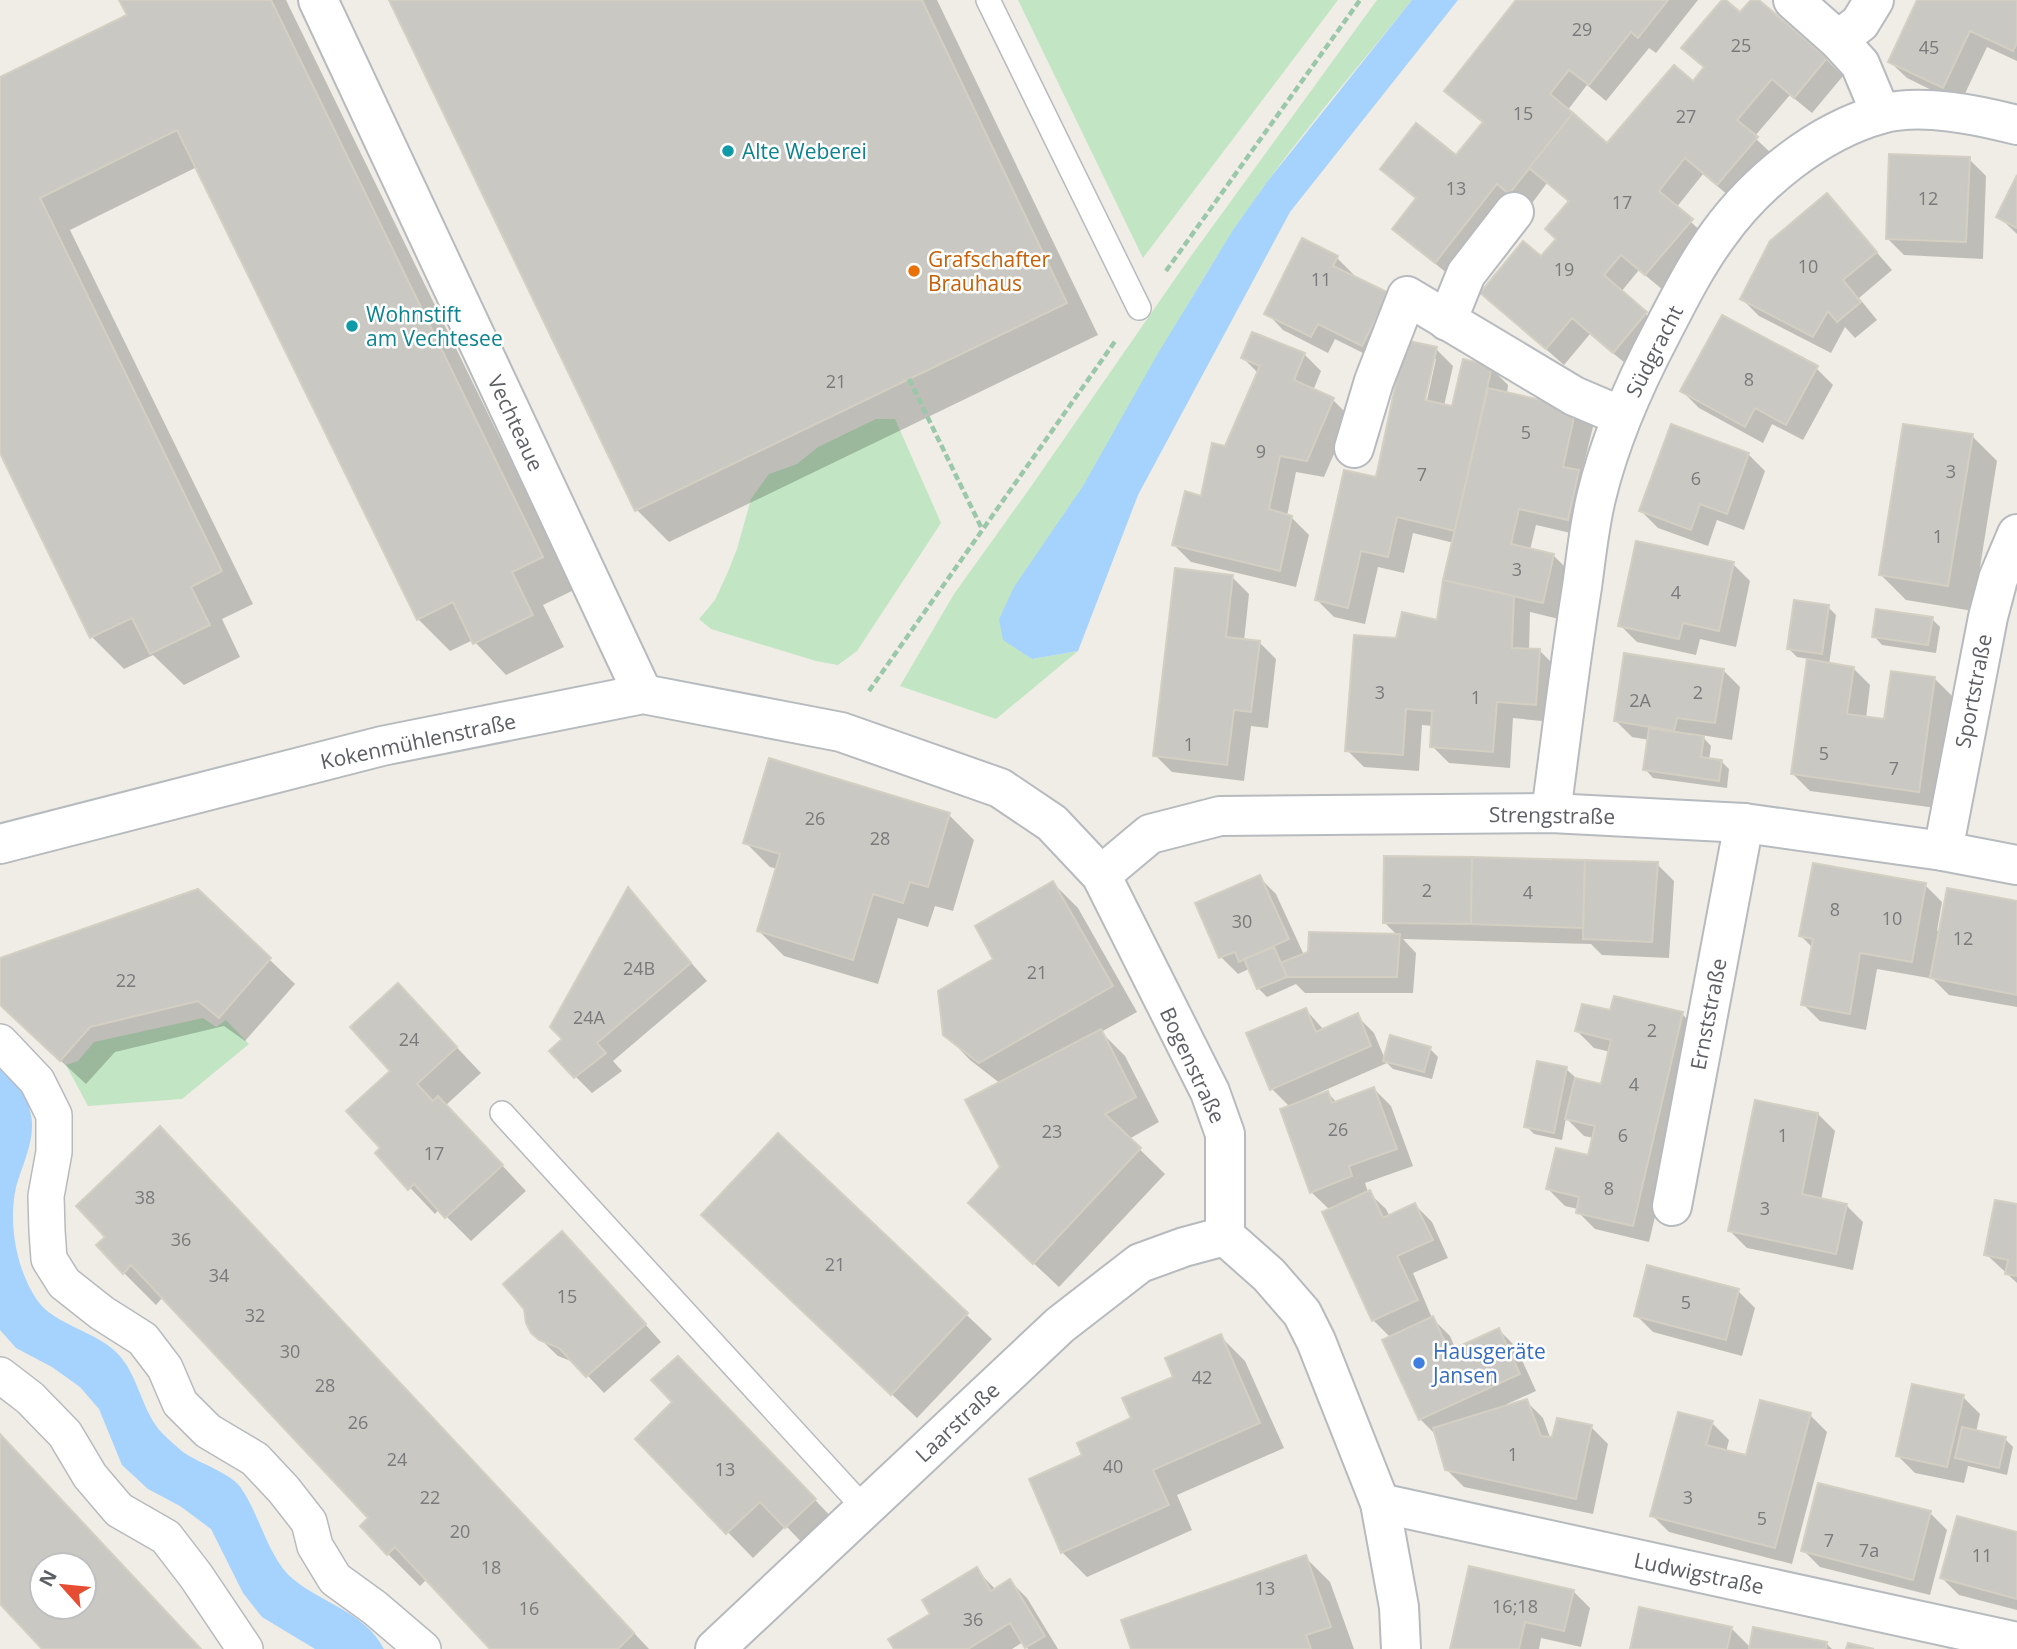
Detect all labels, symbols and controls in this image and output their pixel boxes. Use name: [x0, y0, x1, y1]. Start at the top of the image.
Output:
house number: 29: [1572, 17, 1592, 41]
house number: 25: [1731, 33, 1751, 57]
house number: 45: [1919, 35, 1939, 59]
house number: 15: [1513, 101, 1533, 125]
house number: 27: [1676, 104, 1696, 128]
place label: Alte Weberei: [742, 137, 867, 165]
marker: Alte Weberei: [720, 143, 736, 159]
house number: 13: [1446, 176, 1466, 200]
house number: 12: [1918, 186, 1938, 210]
house number: 17: [1612, 190, 1632, 214]
place label: Grafschafter Brauhaus: [928, 245, 1051, 297]
house number: 10: [1798, 254, 1818, 278]
house number: 19: [1554, 257, 1574, 281]
marker: Grafschafter Brauhaus: [906, 263, 922, 279]
house number: 11: [1311, 267, 1331, 291]
place label: Wohnstift am Vechtesee: [366, 300, 503, 352]
street label: Südgracht: [1619, 300, 1689, 402]
marker: Wohnstift am Vechtesee: [344, 318, 360, 334]
house number: 8: [1744, 367, 1754, 391]
house number: 21: [826, 369, 846, 393]
street label: Vechteaue: [482, 370, 550, 476]
house number: 5: [1521, 420, 1531, 444]
house number: 9: [1256, 439, 1266, 463]
house number: 3: [1946, 459, 1956, 483]
house number: 7: [1417, 462, 1427, 486]
house number: 6: [1691, 466, 1701, 490]
house number: 1: [1933, 524, 1943, 548]
house number: 3: [1512, 557, 1522, 581]
house number: 4: [1671, 580, 1681, 604]
street label: Sportstraße: [1948, 632, 1998, 750]
house number: 3: [1375, 680, 1385, 704]
house number: 2: [1693, 680, 1703, 704]
house number: 1: [1471, 685, 1481, 709]
house number: 2A: [1629, 688, 1651, 712]
street label: Kokenmühlenstraße: [318, 707, 518, 775]
house number: 1: [1184, 732, 1194, 756]
house number: 5: [1819, 741, 1829, 765]
house number: 7: [1889, 756, 1899, 780]
street label: Strengstraße: [1489, 800, 1615, 830]
house number: 26: [805, 806, 825, 830]
house number: 28: [870, 826, 890, 850]
house number: 2: [1422, 878, 1432, 902]
house number: 4: [1523, 880, 1533, 904]
house number: 8: [1830, 897, 1840, 921]
house number: 10: [1882, 906, 1902, 930]
house number: 30: [1232, 909, 1252, 933]
house number: 12: [1953, 926, 1973, 950]
house number: 24B: [623, 956, 655, 980]
street label: Ernststraße: [1683, 956, 1733, 1072]
house number: 21: [1027, 960, 1047, 984]
house number: 22: [116, 968, 136, 992]
street label: Bogenstraße: [1154, 1002, 1232, 1128]
house number: 24A: [573, 1005, 606, 1029]
house number: 2: [1647, 1018, 1657, 1042]
house number: 24: [399, 1027, 419, 1051]
house number: 4: [1629, 1072, 1639, 1096]
house number: 26: [1328, 1117, 1348, 1141]
house number: 23: [1042, 1119, 1062, 1143]
house number: 6: [1618, 1123, 1628, 1147]
house number: 1: [1778, 1123, 1788, 1147]
house number: 17: [424, 1141, 444, 1165]
house number: 8: [1604, 1176, 1614, 1200]
house number: 38: [135, 1185, 155, 1209]
house number: 3: [1760, 1196, 1770, 1220]
house number: 36: [171, 1227, 191, 1251]
house number: 21: [825, 1252, 845, 1276]
house number: 34: [209, 1263, 229, 1287]
house number: 15: [557, 1284, 577, 1308]
house number: 5: [1681, 1290, 1691, 1314]
house number: 32: [245, 1303, 265, 1327]
place label: Hausgeräte Jansen: [1431, 1337, 1546, 1389]
house number: 30: [280, 1339, 300, 1363]
marker: Hausgeräte Jansen: [1411, 1355, 1427, 1371]
house number: 42: [1192, 1365, 1212, 1389]
house number: 28: [315, 1373, 335, 1397]
street label: Laarstraße: [909, 1376, 1005, 1468]
house number: 26: [348, 1410, 368, 1434]
house number: 1: [1508, 1442, 1518, 1466]
house number: 24: [387, 1447, 407, 1471]
house number: 40: [1103, 1454, 1123, 1478]
house number: 13: [715, 1457, 735, 1481]
house number: 22: [420, 1485, 440, 1509]
house number: 3: [1683, 1485, 1693, 1509]
house number: 5: [1757, 1506, 1767, 1530]
house number: 20: [450, 1519, 470, 1543]
house number: 7: [1824, 1528, 1834, 1552]
house number: 7a: [1859, 1538, 1879, 1562]
house number: 11: [1972, 1543, 1992, 1567]
street label: Ludwigstraße: [1631, 1546, 1767, 1600]
north arrow: [28, 1551, 98, 1621]
house number: 18: [481, 1555, 501, 1579]
text: N: [33, 1565, 63, 1591]
house number: 13: [1255, 1576, 1275, 1600]
house number: 16;18: [1492, 1594, 1538, 1618]
house number: 16: [519, 1596, 539, 1620]
house number: 36: [963, 1607, 983, 1631]

